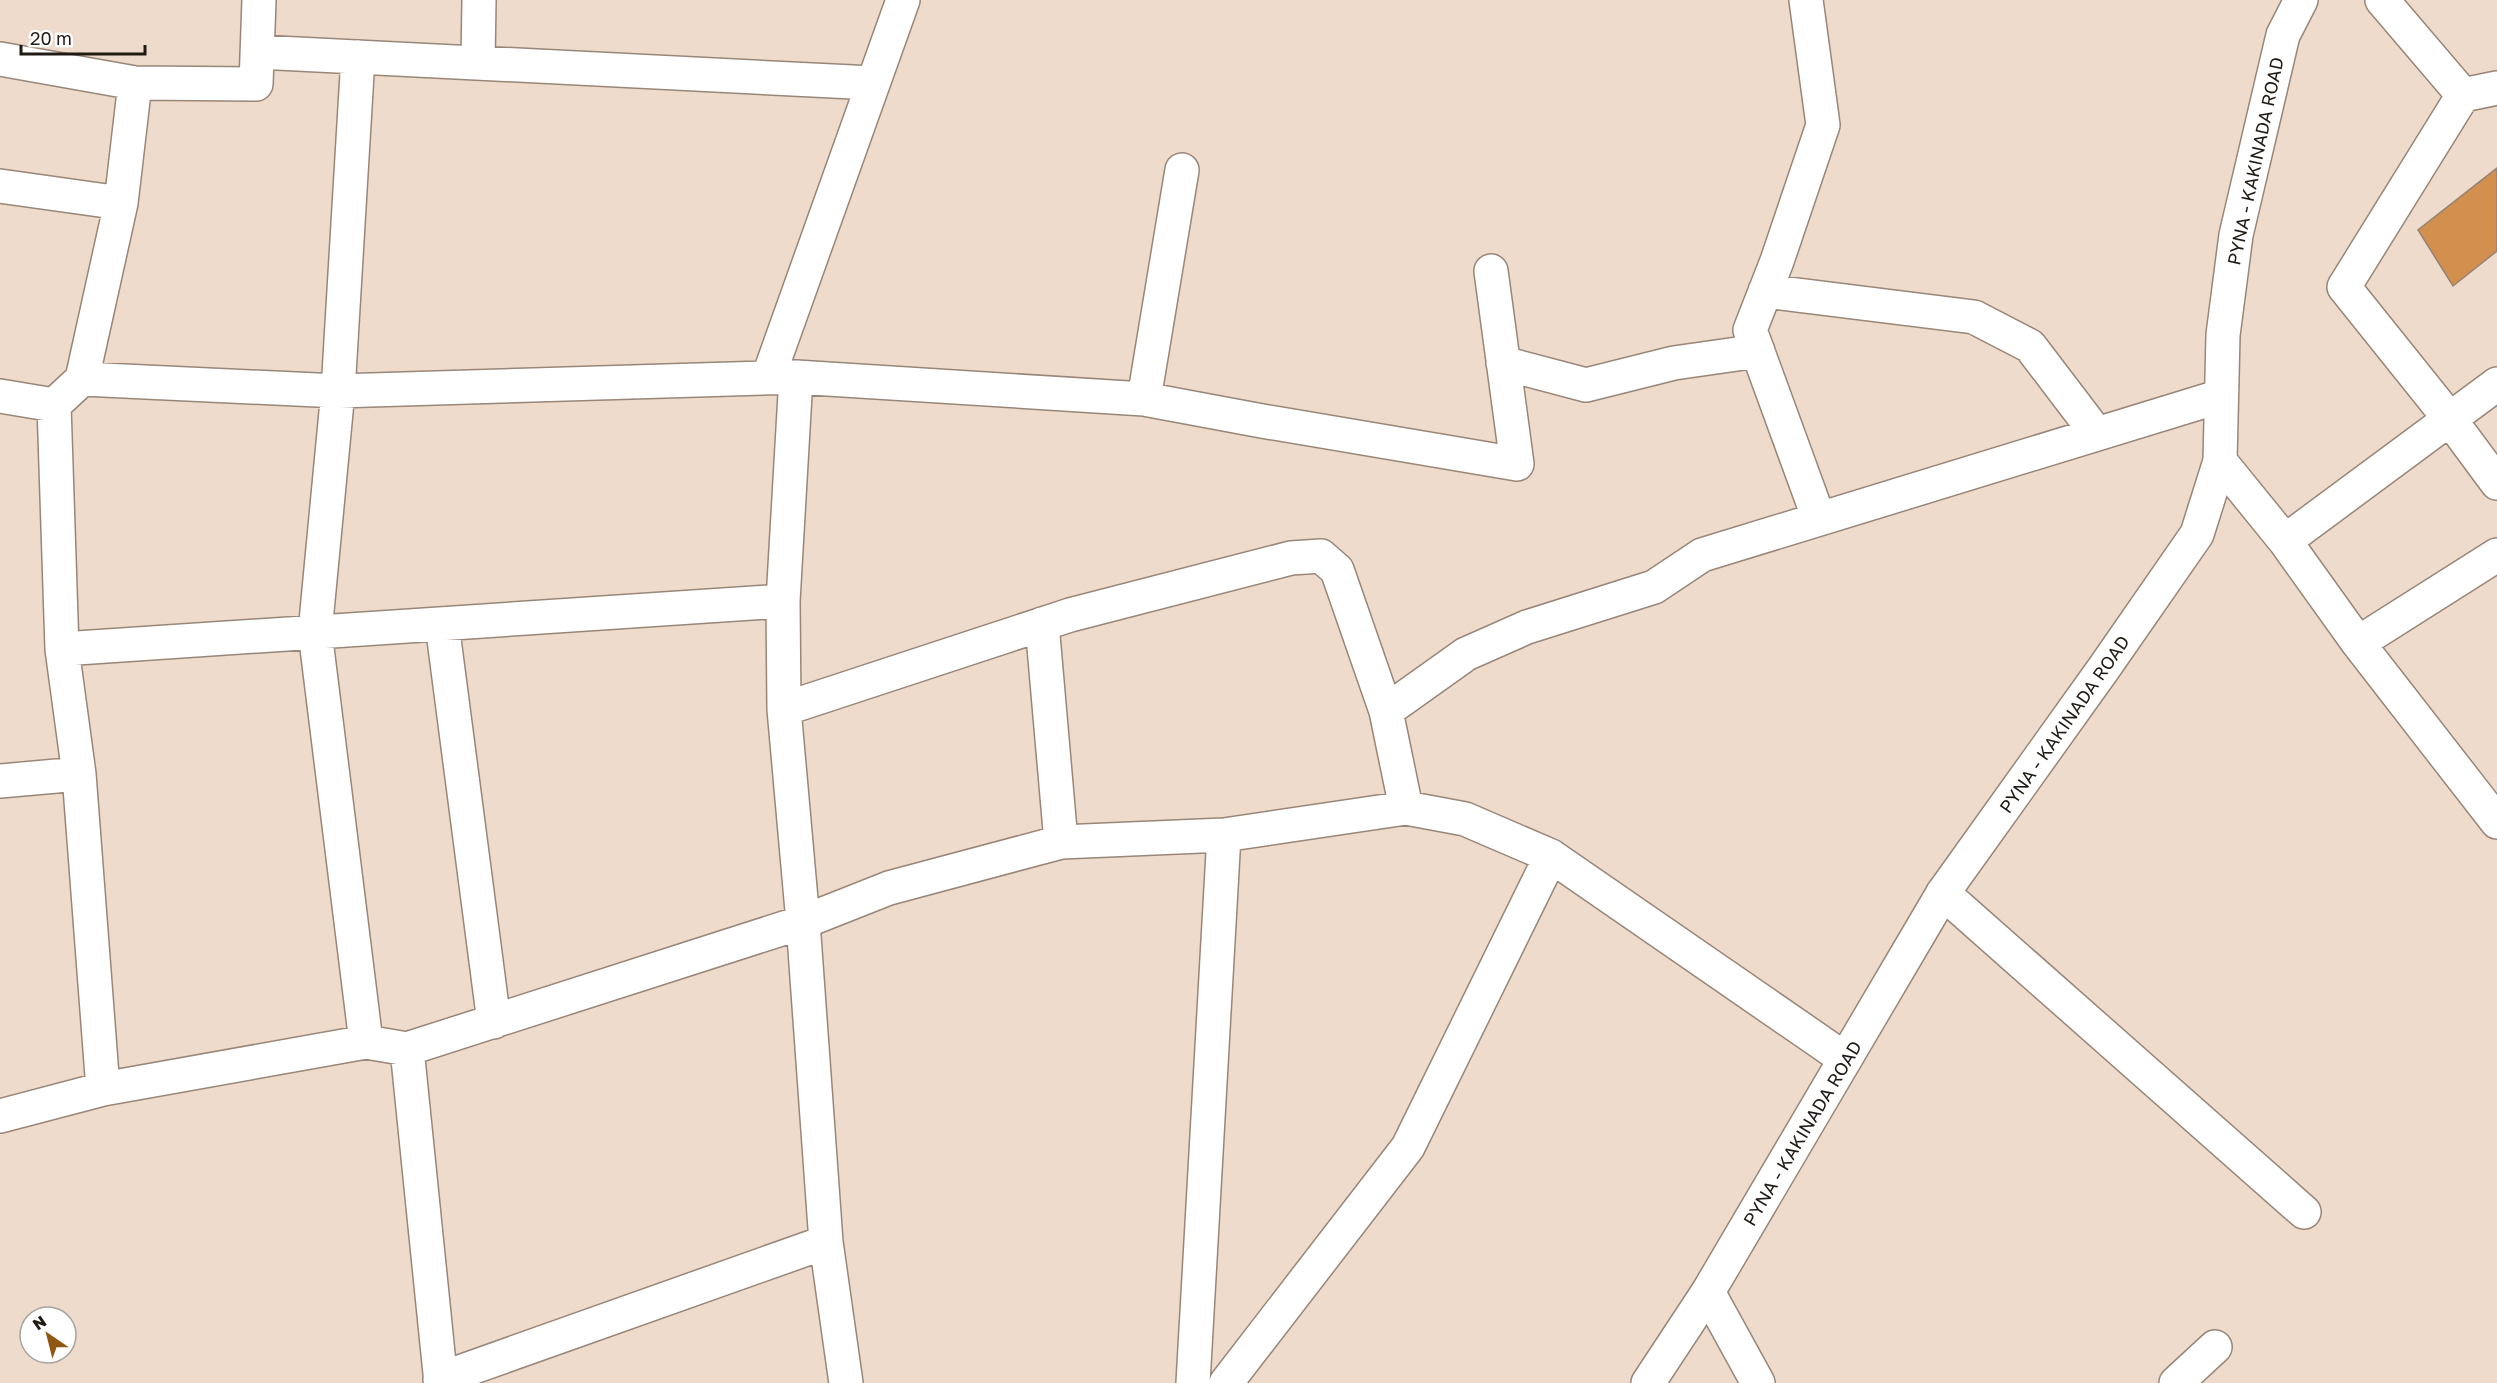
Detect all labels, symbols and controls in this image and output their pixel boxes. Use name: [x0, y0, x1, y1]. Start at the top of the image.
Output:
scale bar: [21, 18, 146, 56]
text: 20 m: [30, 27, 72, 49]
street label: PYNA - KAKINADA ROAD: [2222, 55, 2288, 267]
street label: PYNA - KAKINADA ROAD: [1994, 631, 2134, 817]
street label: PYNA - KAKINADA ROAD: [1738, 1036, 1866, 1230]
north arrow: [18, 1305, 78, 1365]
text: N: [29, 1311, 50, 1334]

